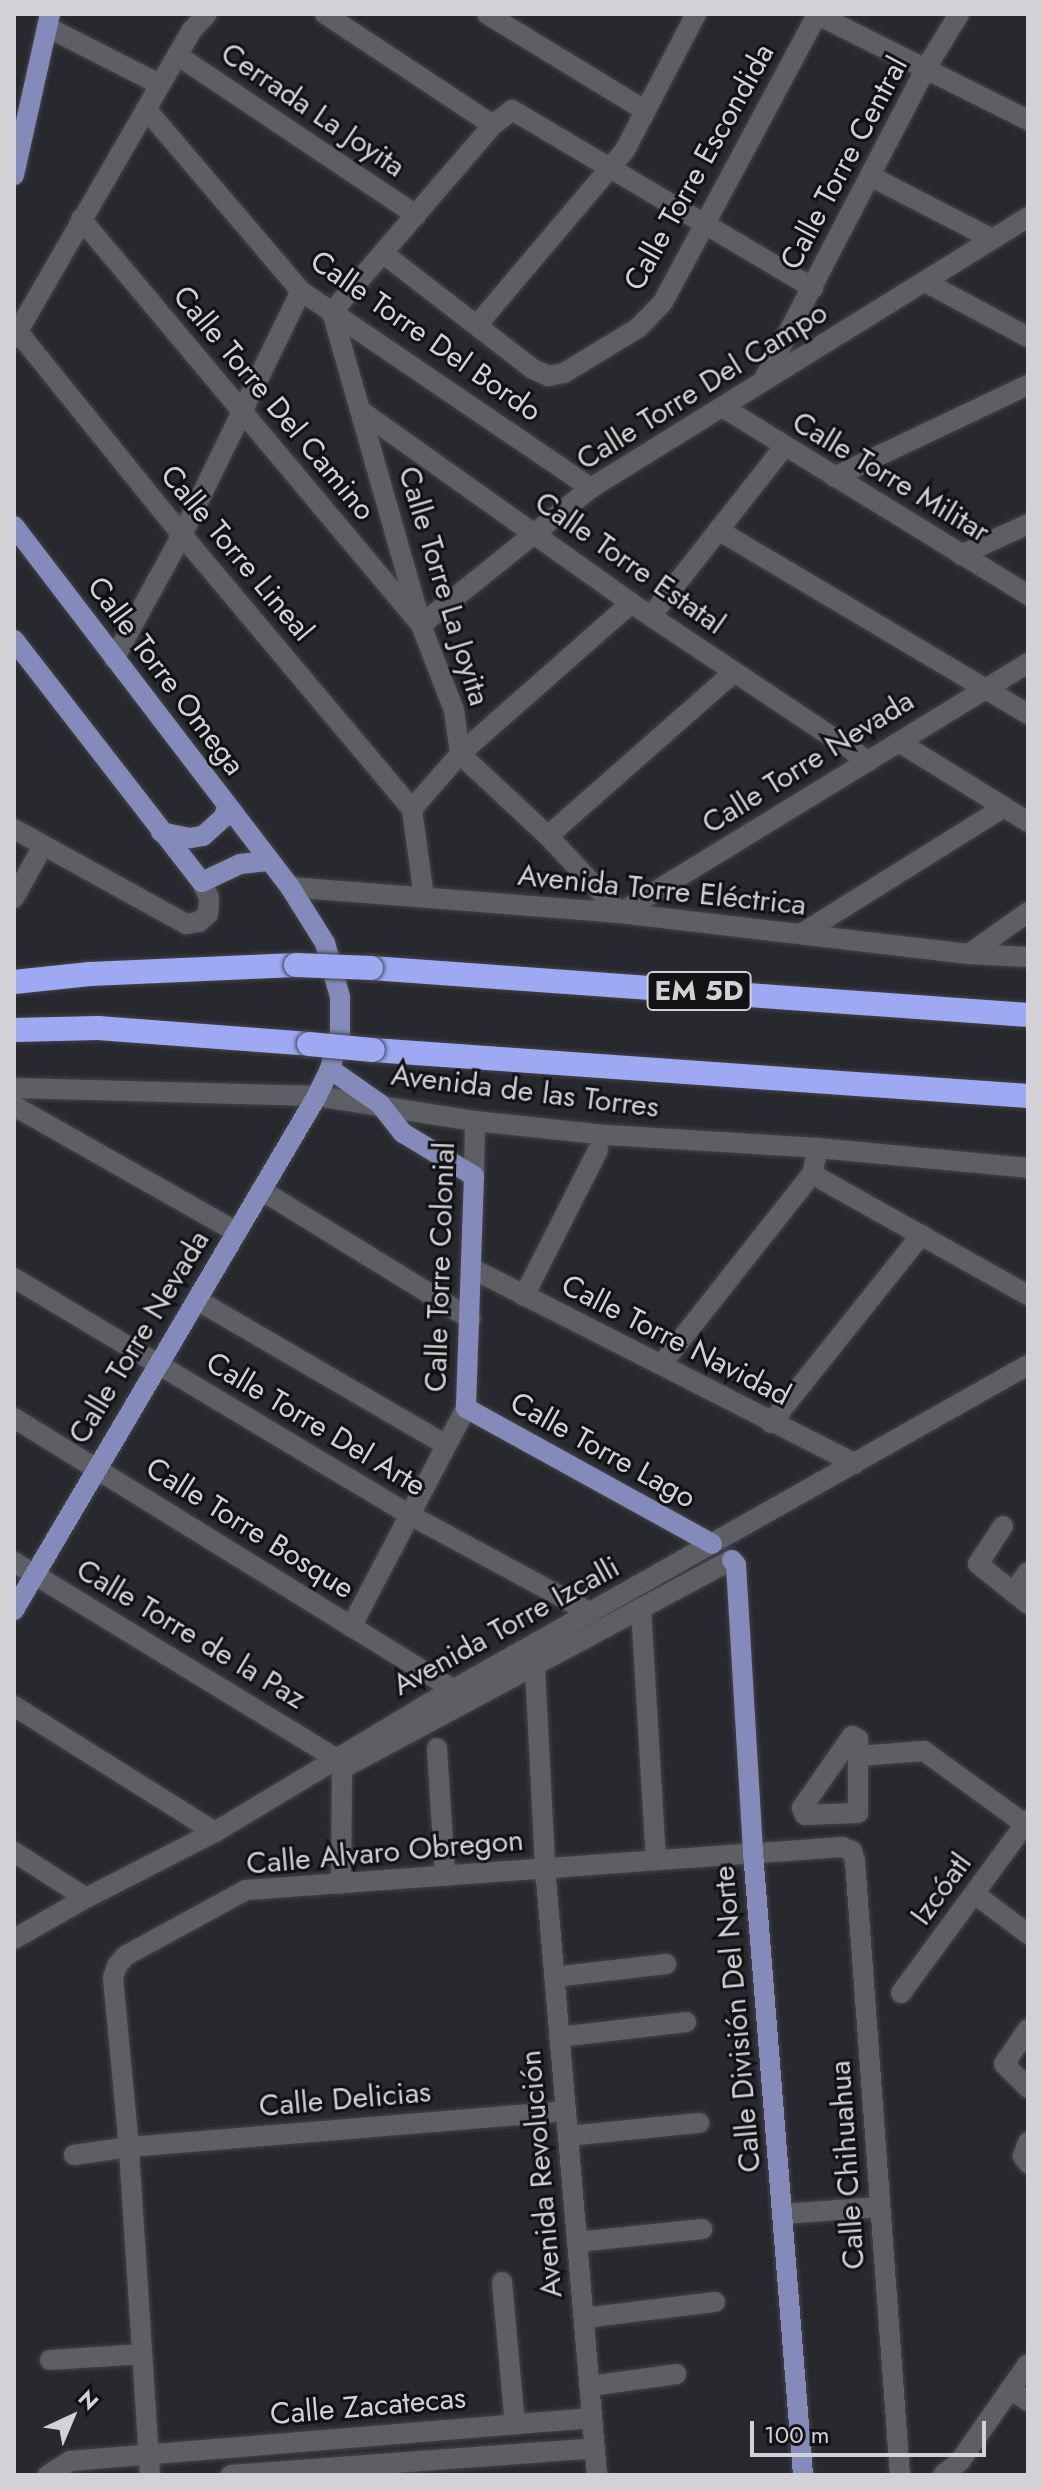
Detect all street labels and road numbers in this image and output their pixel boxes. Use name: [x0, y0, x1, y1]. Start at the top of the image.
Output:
street label: Cerrada La Joyita: [214, 35, 412, 185]
street label: Calle Torre Escondida: [616, 37, 782, 297]
street label: Calle Torre Central: [773, 50, 915, 276]
street label: Calle Torre Del Bordo: [304, 243, 548, 429]
street label: Calle Torre Del Camino: [165, 278, 383, 528]
street label: Calle Torre Del Campo: [570, 294, 834, 478]
street label: Calle Torre Militar: [786, 404, 996, 550]
street label: Calle Torre Lineal: [153, 458, 321, 648]
street label: Calle Torre La Joyita: [391, 462, 497, 710]
street label: Calle Torre Estatal: [528, 484, 732, 642]
street label: Calle Torre Omega: [80, 570, 252, 782]
street label: Calle Torre Nevada: [696, 682, 920, 842]
street label: Avenida Torre Eléctrica: [516, 857, 808, 923]
road number: EM 5D: [645, 967, 753, 1015]
street label: Avenida de las Torres: [389, 1057, 661, 1125]
street label: Calle Torre Colonial: [418, 1141, 462, 1393]
street label: Calle Torre Nevada: [61, 1224, 217, 1450]
street label: Calle Torre Navidad: [555, 1267, 797, 1413]
street label: Calle Torre Del Arte: [200, 1344, 432, 1504]
street label: Calle Torre Lago: [504, 1384, 702, 1516]
street label: Calle Torre Bosque: [139, 1450, 361, 1606]
street label: Avenida Torre Izcalli: [386, 1549, 626, 1703]
street label: Calle Torre de la Paz: [70, 1551, 312, 1717]
street label: Calle Alvaro Obregon: [245, 1822, 525, 1882]
street label: Izcóatl: [903, 1846, 979, 1932]
street label: Calle División Del Norte: [706, 1864, 768, 2174]
street label: Avenida Revolución: [512, 2049, 570, 2299]
street label: Calle Chihuahua: [822, 2059, 872, 2271]
street label: Calle Delicias: [258, 2074, 432, 2124]
street label: Calle Zacatecas: [269, 2380, 467, 2432]

